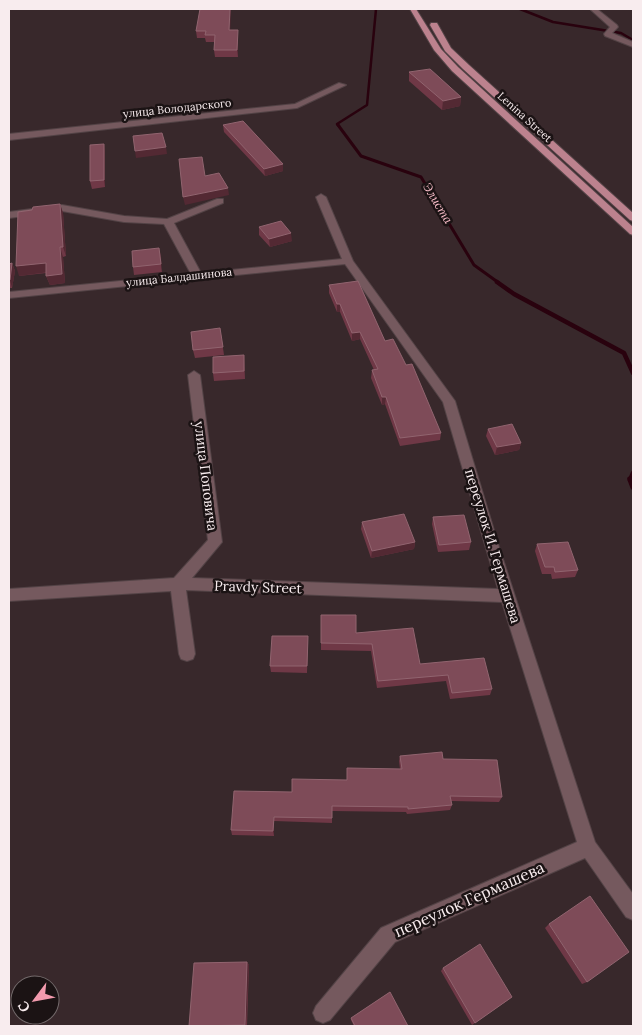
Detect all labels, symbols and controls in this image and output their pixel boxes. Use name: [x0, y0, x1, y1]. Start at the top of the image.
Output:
street label: Lenina Street: [495, 89, 556, 146]
street label: улица Володарского: [122, 95, 232, 121]
water label: Элиста: [420, 180, 456, 227]
street label: улица Балдашинова: [125, 264, 233, 290]
street label: улица Поповича: [190, 420, 222, 532]
street label: переулок И. Гермашева: [461, 467, 525, 625]
street label: Pravdy Street: [214, 576, 303, 598]
street label: переулок Гермашева: [391, 857, 547, 941]
north arrow: [10, 975, 60, 1025]
text: С: [14, 998, 34, 1016]

